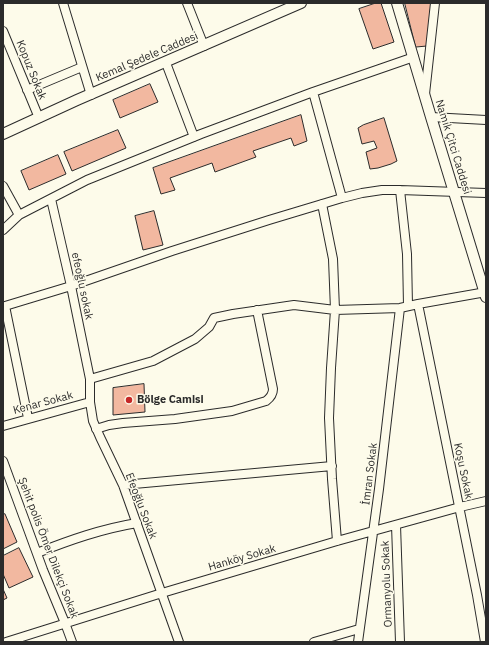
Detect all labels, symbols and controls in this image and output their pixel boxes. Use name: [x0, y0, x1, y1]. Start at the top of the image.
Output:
street label: Kemal Şedele Caddesi: [94, 29, 200, 85]
street label: Kopuz Sokak: [13, 38, 49, 102]
street label: Namık Çitci Caddesi: [432, 98, 474, 196]
street label: efeoğlu sokak: [68, 251, 96, 321]
street label: Kenar Sokak: [12, 389, 74, 417]
place label: Bölge Camisi: [137, 393, 204, 407]
marker: Bölge Camisi: [124, 395, 134, 405]
street label: İmran Sokak: [360, 442, 380, 506]
street label: Koşu Sokak: [451, 442, 475, 500]
street label: Efeoğlu Sokak: [122, 471, 160, 541]
street label: Şehit polis Ömer Dilekçi Sokak: [15, 476, 81, 620]
street label: Ormanyolu Sokak: [379, 540, 395, 628]
street label: Hanköy Sokak: [207, 542, 277, 574]

